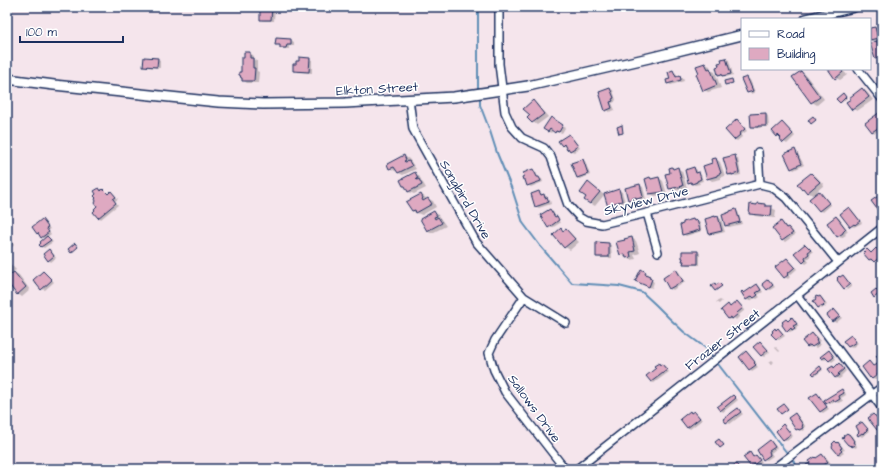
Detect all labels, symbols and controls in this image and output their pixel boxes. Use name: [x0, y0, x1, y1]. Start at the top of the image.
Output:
scale bar: [20, 18, 123, 44]
legend: [741, 18, 871, 70]
text: 100 m: [26, 24, 57, 41]
text: Road: [777, 26, 805, 43]
text: Building: [777, 46, 815, 64]
street label: Elkton Street: [336, 78, 419, 100]
street label: Songbird Drive: [434, 157, 495, 243]
street label: Skyview Drive: [602, 182, 691, 221]
street label: Frazier Street: [681, 304, 764, 375]
street label: Sallows Drive: [503, 371, 565, 446]

